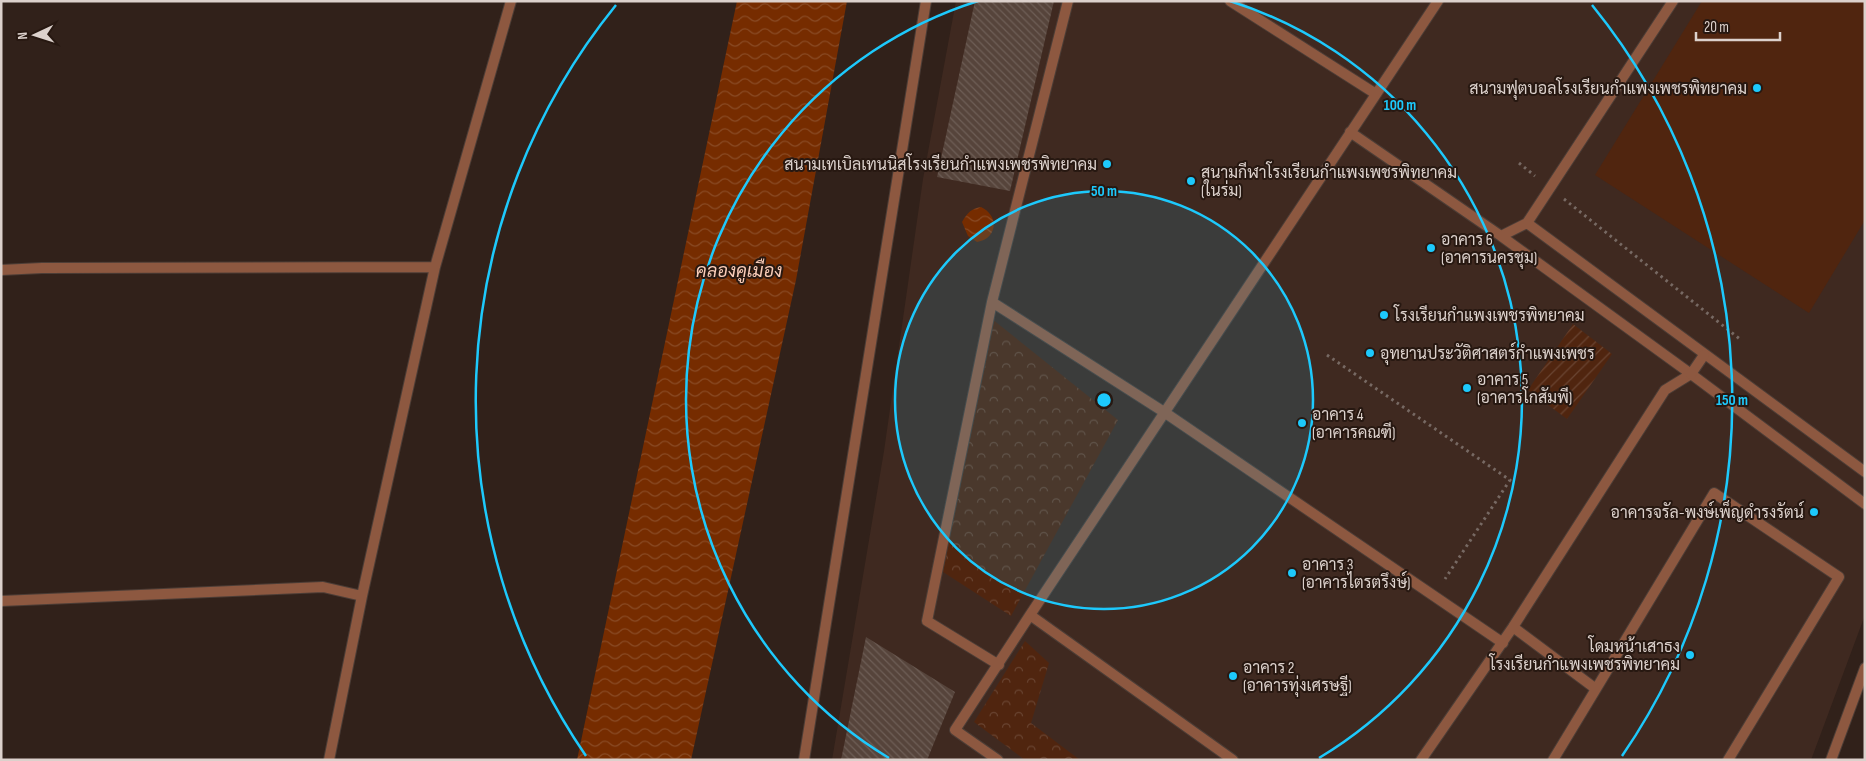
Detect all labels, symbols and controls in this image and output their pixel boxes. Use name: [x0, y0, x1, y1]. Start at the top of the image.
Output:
north arrow: [10, 10, 60, 60]
scale bar: [1696, 10, 1780, 42]
text: 20 m: [1704, 18, 1729, 37]
text: N: [14, 32, 31, 40]
place label: สนามฟุตบอลโรงเรียนกำแพงเพชรพิทยาคม: [1469, 77, 1747, 100]
marker: สนามฟุตบอลโรงเรียนกำแพงเพชรพิทยาคม: [1751, 82, 1763, 94]
text: 100 m: [1384, 96, 1416, 115]
place label: สนามเทเบิลเทนนิสโรงเรียนกำแพงเพชรพิทยาคม: [784, 153, 1097, 175]
marker: สนามเทเบิลเทนนิสโรงเรียนกำแพงเพชรพิทยาคม: [1101, 158, 1113, 170]
place label: สนามกีฬาโรงเรียนกำแพงเพชรพิทยาคม (ในร่ม): [1201, 161, 1457, 201]
marker: สนามกีฬาโรงเรียนกำแพงเพชรพิทยาคม (ในร่ม): [1185, 175, 1197, 187]
text: 50 m: [1091, 182, 1117, 201]
place label: อาคาร 6 (อาคารนครชุม): [1441, 231, 1537, 269]
marker: อาคาร 6 (อาคารนครชุม): [1425, 242, 1437, 254]
water label: คลองคูเมือง: [696, 258, 782, 284]
place label: โรงเรียนกำแพงเพชรพิทยาคม: [1393, 304, 1584, 326]
marker: โรงเรียนกำแพงเพชรพิทยาคม: [1378, 309, 1390, 321]
place label: อุทยานประวัติศาสตร์กำแพงเพชร: [1380, 341, 1595, 365]
marker: อุทยานประวัติศาสตร์กำแพงเพชร: [1364, 347, 1376, 359]
place label: อาคาร 5 (อาคารโกสัมพี): [1477, 371, 1572, 408]
marker: อาคาร 5 (อาคารโกสัมพี): [1461, 382, 1473, 394]
centre of rings: [1095, 391, 1113, 409]
text: 150 m: [1716, 391, 1748, 410]
place label: อาคาร 4 (อาคารคณฑี): [1312, 406, 1396, 443]
marker: อาคาร 4 (อาคารคณฑี): [1296, 417, 1308, 429]
place label: อาคารจรัล-พงษ์เพ็ญดำรงรัตน์: [1611, 499, 1804, 523]
marker: อาคารจรัล-พงษ์เพ็ญดำรงรัตน์: [1808, 506, 1820, 518]
place label: อาคาร 3 (อาคารไตรตรึงษ์): [1302, 556, 1410, 593]
marker: อาคาร 3 (อาคารไตรตรึงษ์): [1286, 567, 1298, 579]
place label: โดมหน้าเสาธง โรงเรียนกำแพงเพชรพิทยาคม: [1489, 635, 1680, 675]
marker: โดมหน้าเสาธง โรงเรียนกำแพงเพชรพิทยาคม: [1684, 649, 1696, 661]
place label: อาคาร 2 (อาคารทุ่งเศรษฐี): [1243, 659, 1352, 697]
marker: อาคาร 2 (อาคารทุ่งเศรษฐี): [1227, 670, 1239, 682]

